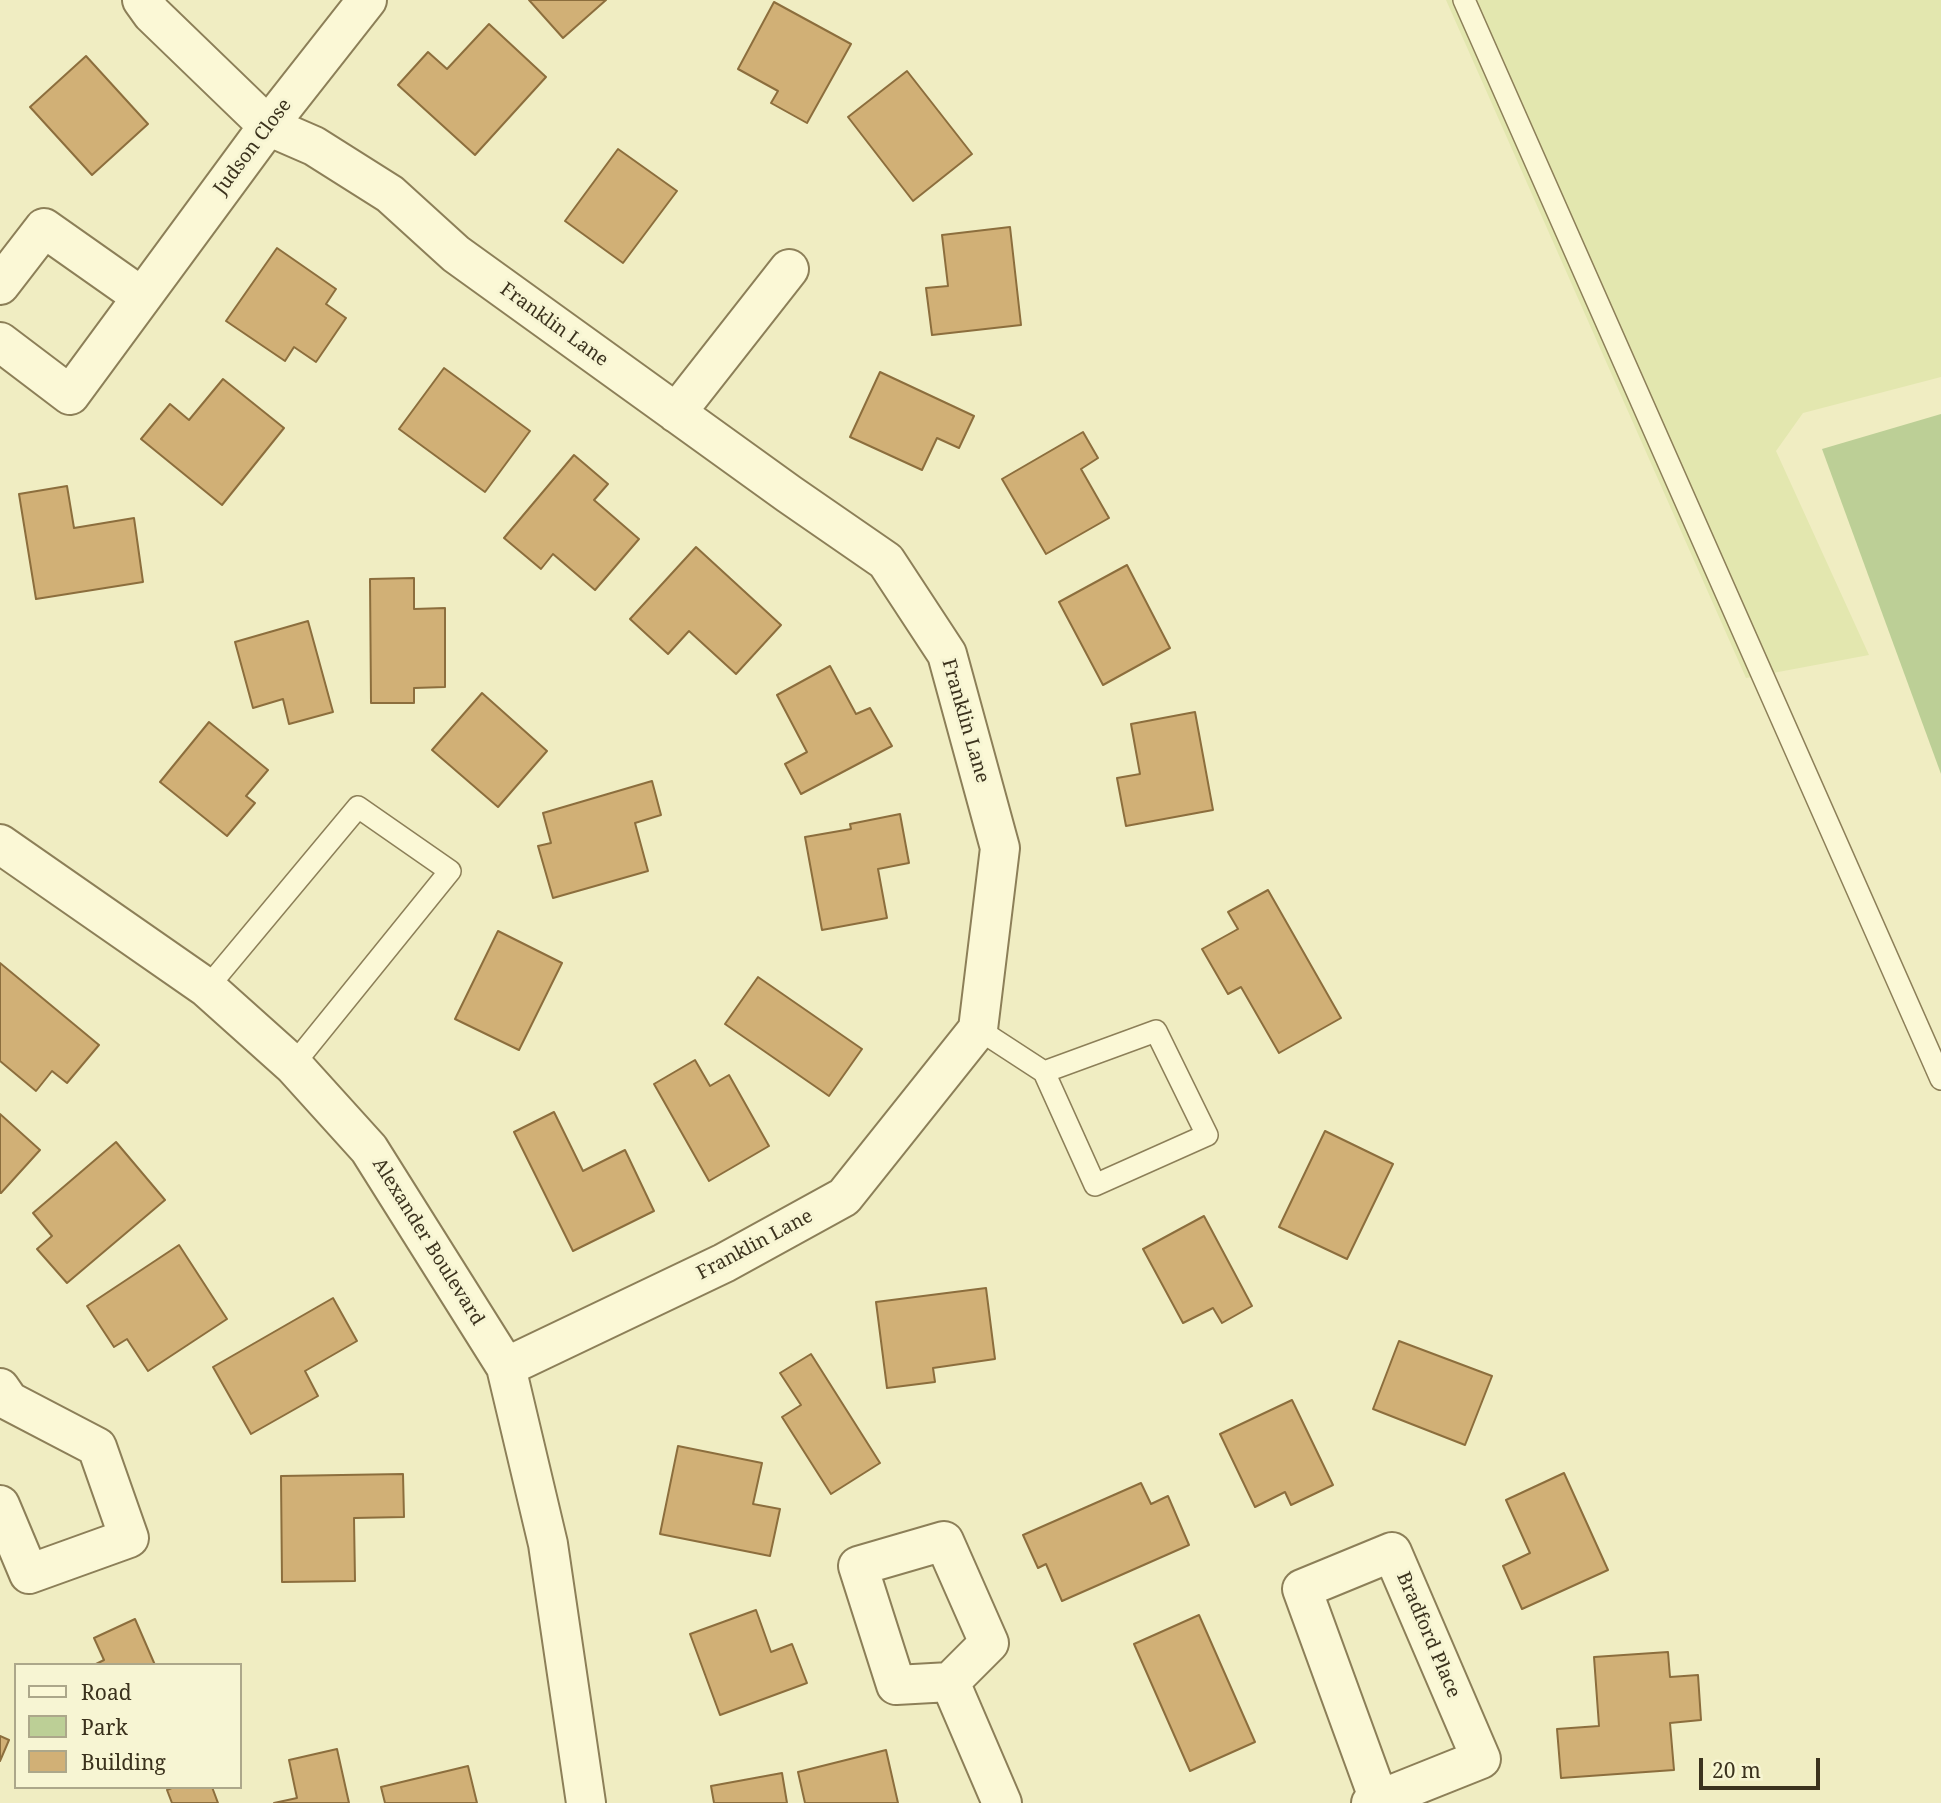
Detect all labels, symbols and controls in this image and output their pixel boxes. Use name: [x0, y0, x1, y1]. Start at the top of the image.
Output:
street label: Judson Close: [209, 94, 297, 200]
street label: Franklin Lane: [496, 278, 612, 372]
street label: Franklin Lane: [936, 656, 994, 786]
street label: Alexander Boulevard: [367, 1154, 489, 1330]
street label: Franklin Lane: [693, 1205, 817, 1285]
street label: Bradford Place: [1391, 1569, 1465, 1701]
legend: [14, 1663, 242, 1789]
text: Road: [81, 1678, 132, 1706]
text: Park: [81, 1713, 128, 1741]
scale bar: [1703, 1744, 1824, 1788]
text: Building: [81, 1748, 166, 1776]
text: 20 m: [1712, 1756, 1761, 1784]

